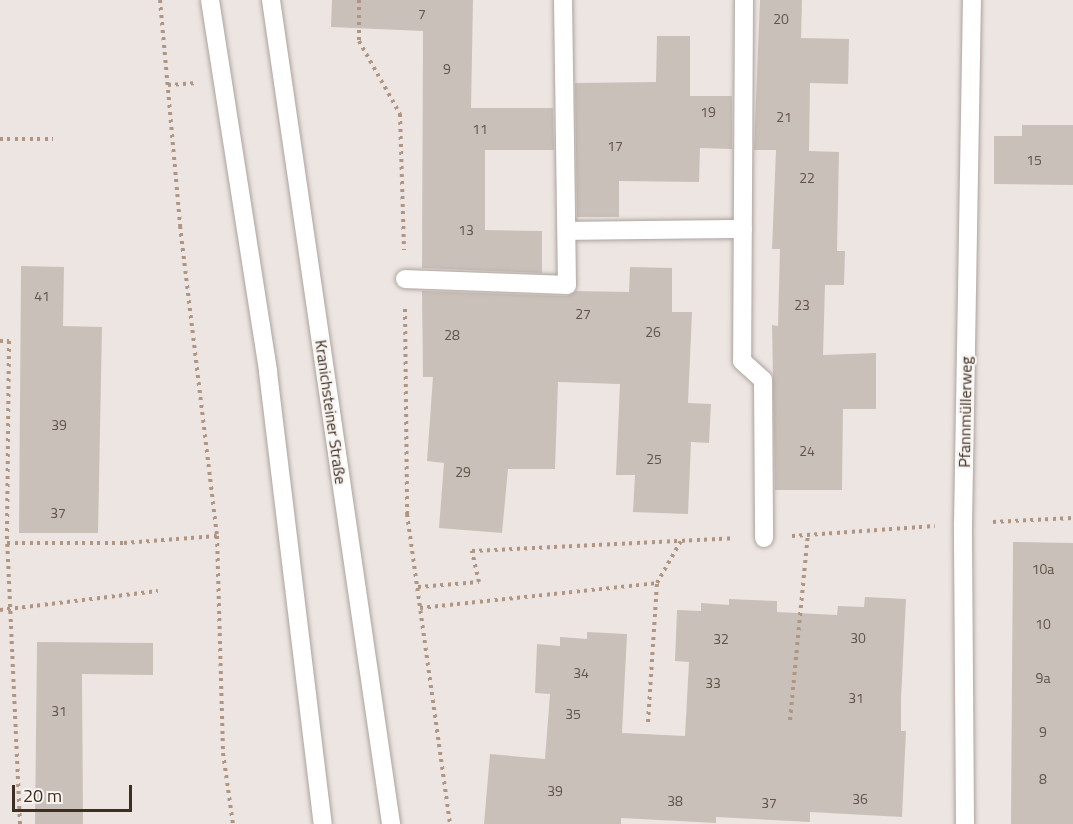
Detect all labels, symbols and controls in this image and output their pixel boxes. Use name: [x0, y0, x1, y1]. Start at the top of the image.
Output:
house number: 7: [418, 6, 426, 22]
house number: 20: [773, 11, 789, 27]
house number: 9: [443, 61, 451, 77]
house number: 19: [700, 104, 716, 120]
house number: 21: [776, 109, 792, 125]
house number: 11: [472, 121, 488, 137]
house number: 17: [607, 138, 623, 154]
house number: 15: [1026, 152, 1042, 168]
house number: 22: [799, 170, 815, 186]
house number: 13: [458, 222, 474, 238]
house number: 41: [34, 288, 50, 304]
house number: 23: [794, 297, 810, 313]
house number: 27: [575, 306, 591, 322]
house number: 26: [645, 324, 661, 340]
house number: 28: [444, 327, 460, 343]
street label: Kranichsteiner Straße: [311, 339, 351, 485]
street label: Pfannmüllerweg: [954, 356, 976, 468]
house number: 39: [51, 417, 67, 433]
house number: 24: [799, 443, 815, 459]
house number: 25: [646, 451, 662, 467]
house number: 29: [455, 464, 471, 480]
house number: 37: [50, 505, 66, 521]
house number: 10a: [1032, 561, 1054, 577]
house number: 10: [1035, 616, 1051, 632]
house number: 30: [850, 630, 866, 646]
house number: 32: [713, 631, 729, 647]
house number: 34: [573, 665, 589, 681]
house number: 9a: [1036, 670, 1050, 686]
house number: 33: [705, 675, 721, 691]
house number: 31: [848, 690, 864, 706]
house number: 31: [51, 703, 67, 719]
house number: 35: [565, 706, 581, 722]
house number: 9: [1039, 724, 1047, 740]
house number: 8: [1039, 771, 1047, 787]
scale bar: [15, 773, 135, 811]
text: 20 m: [23, 782, 62, 809]
house number: 39: [547, 783, 563, 799]
house number: 36: [852, 791, 868, 807]
house number: 38: [667, 793, 683, 809]
house number: 37: [761, 795, 777, 811]

